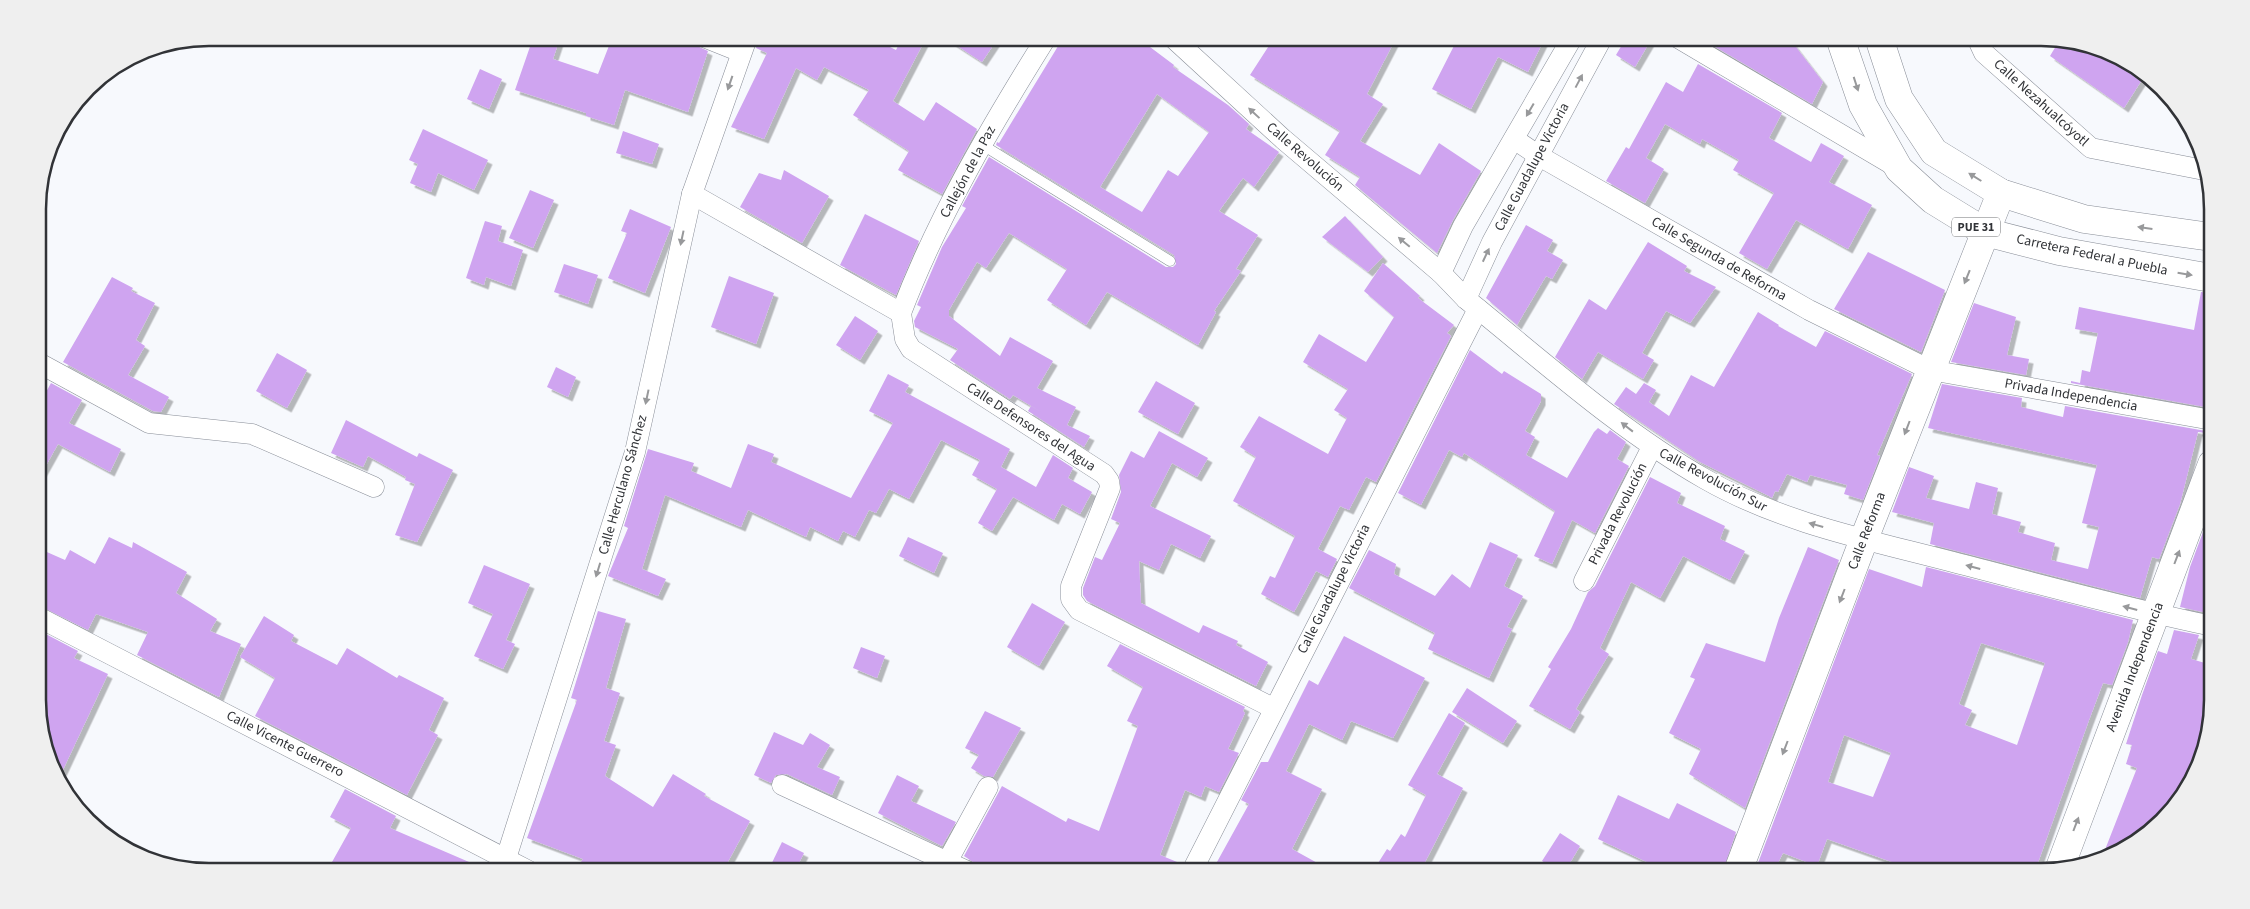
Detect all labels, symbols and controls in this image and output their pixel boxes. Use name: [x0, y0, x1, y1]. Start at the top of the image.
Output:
street label: Calle Nezahualcóyotl: [1989, 55, 2093, 152]
one-way arrow: [1575, 73, 1583, 88]
one-way arrow: [726, 76, 734, 91]
one-way arrow: [1852, 76, 1860, 91]
street label: Calle Guadalupe Victoria: [1490, 99, 1574, 235]
one-way arrow: [1526, 104, 1535, 117]
one-way arrow: [1249, 107, 1261, 119]
street label: Calle Revolución: [1262, 118, 1348, 196]
street label: Callejón de la Paz: [935, 122, 1001, 222]
one-way arrow: [1968, 173, 1981, 182]
street label: Calle Segunda de Reforma: [1648, 212, 1790, 306]
road number: PUE 31: [1952, 218, 2000, 236]
one-way arrow: [2137, 224, 2153, 232]
street label: Carretera Federal a Puebla: [2014, 229, 2170, 281]
one-way arrow: [678, 231, 686, 246]
one-way arrow: [1398, 236, 1411, 247]
one-way arrow: [1482, 248, 1490, 262]
one-way arrow: [1963, 270, 1970, 285]
one-way arrow: [2177, 270, 2193, 278]
street label: Privada Independencia: [2003, 373, 2139, 417]
street label: Calle Defensores del Agua: [963, 378, 1099, 476]
one-way arrow: [643, 389, 651, 405]
street label: Calle Herculano Sánchez: [593, 413, 653, 557]
one-way arrow: [1621, 421, 1634, 432]
one-way arrow: [1903, 421, 1910, 436]
street label: Calle Revolución Sur: [1655, 443, 1771, 517]
street label: Privada Revolución: [1584, 459, 1652, 569]
street label: Calle Reforma: [1843, 489, 1891, 573]
street label: Calle Guadalupe Victoria: [1293, 521, 1375, 657]
one-way arrow: [1809, 521, 1824, 529]
one-way arrow: [2173, 550, 2181, 564]
one-way arrow: [594, 563, 602, 578]
one-way arrow: [1966, 563, 1981, 571]
one-way arrow: [1838, 589, 1845, 604]
street label: Avenida Independencia: [2101, 599, 2169, 735]
one-way arrow: [2123, 604, 2138, 612]
street label: Calle Vicente Guerrero: [223, 706, 347, 782]
one-way arrow: [1780, 741, 1788, 756]
one-way arrow: [2072, 816, 2080, 831]

